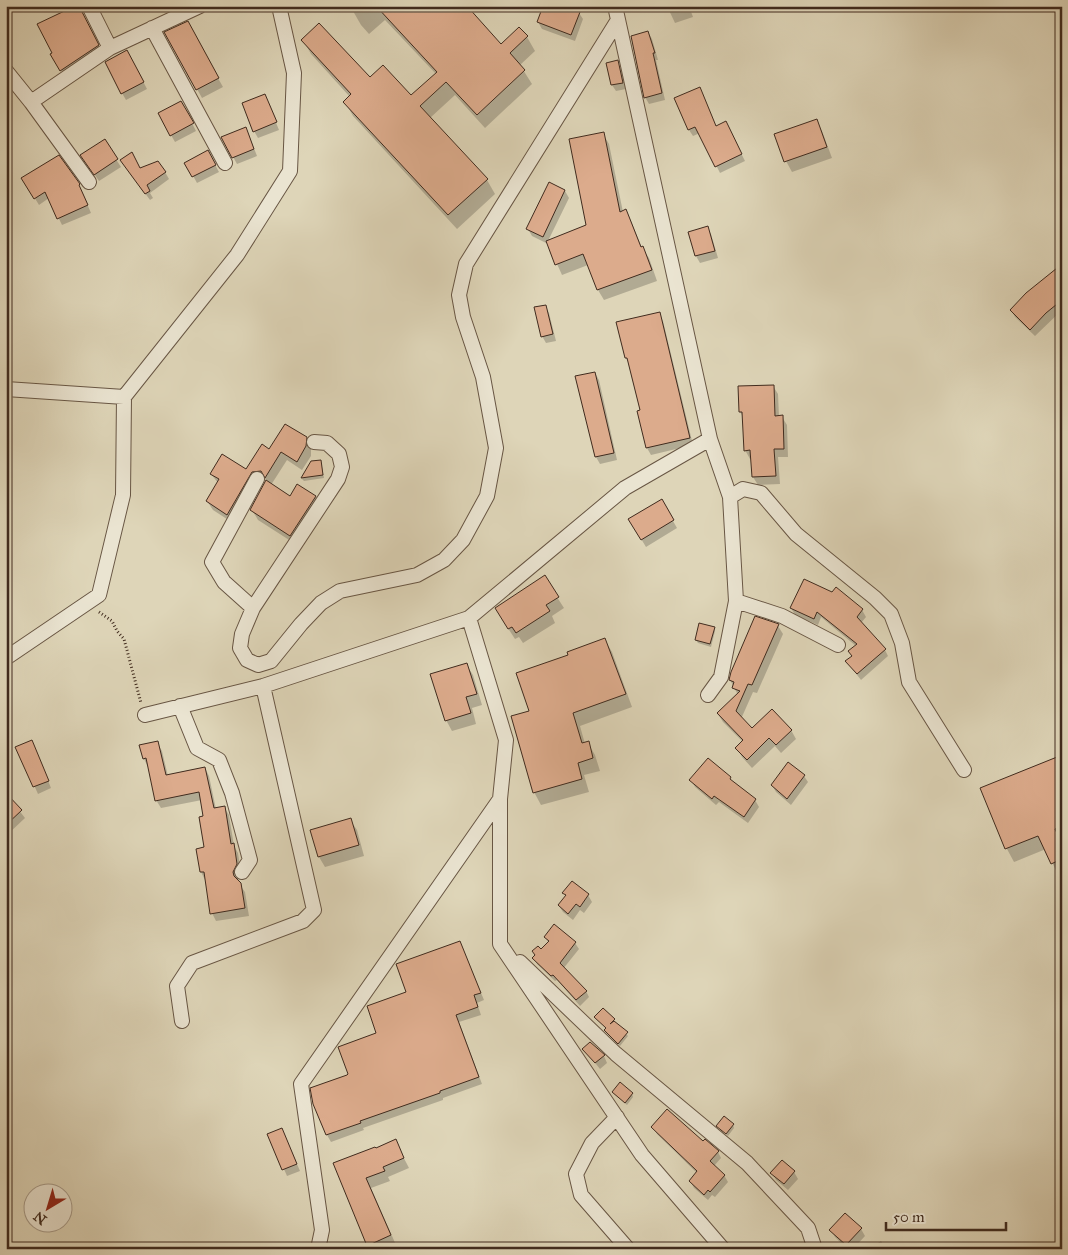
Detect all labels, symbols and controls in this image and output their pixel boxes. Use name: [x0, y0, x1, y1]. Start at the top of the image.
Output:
north arrow: [22, 1182, 72, 1232]
scale bar: [886, 1200, 1006, 1232]
text: N: [30, 1207, 50, 1228]
text: 50 m: [893, 1208, 925, 1226]

